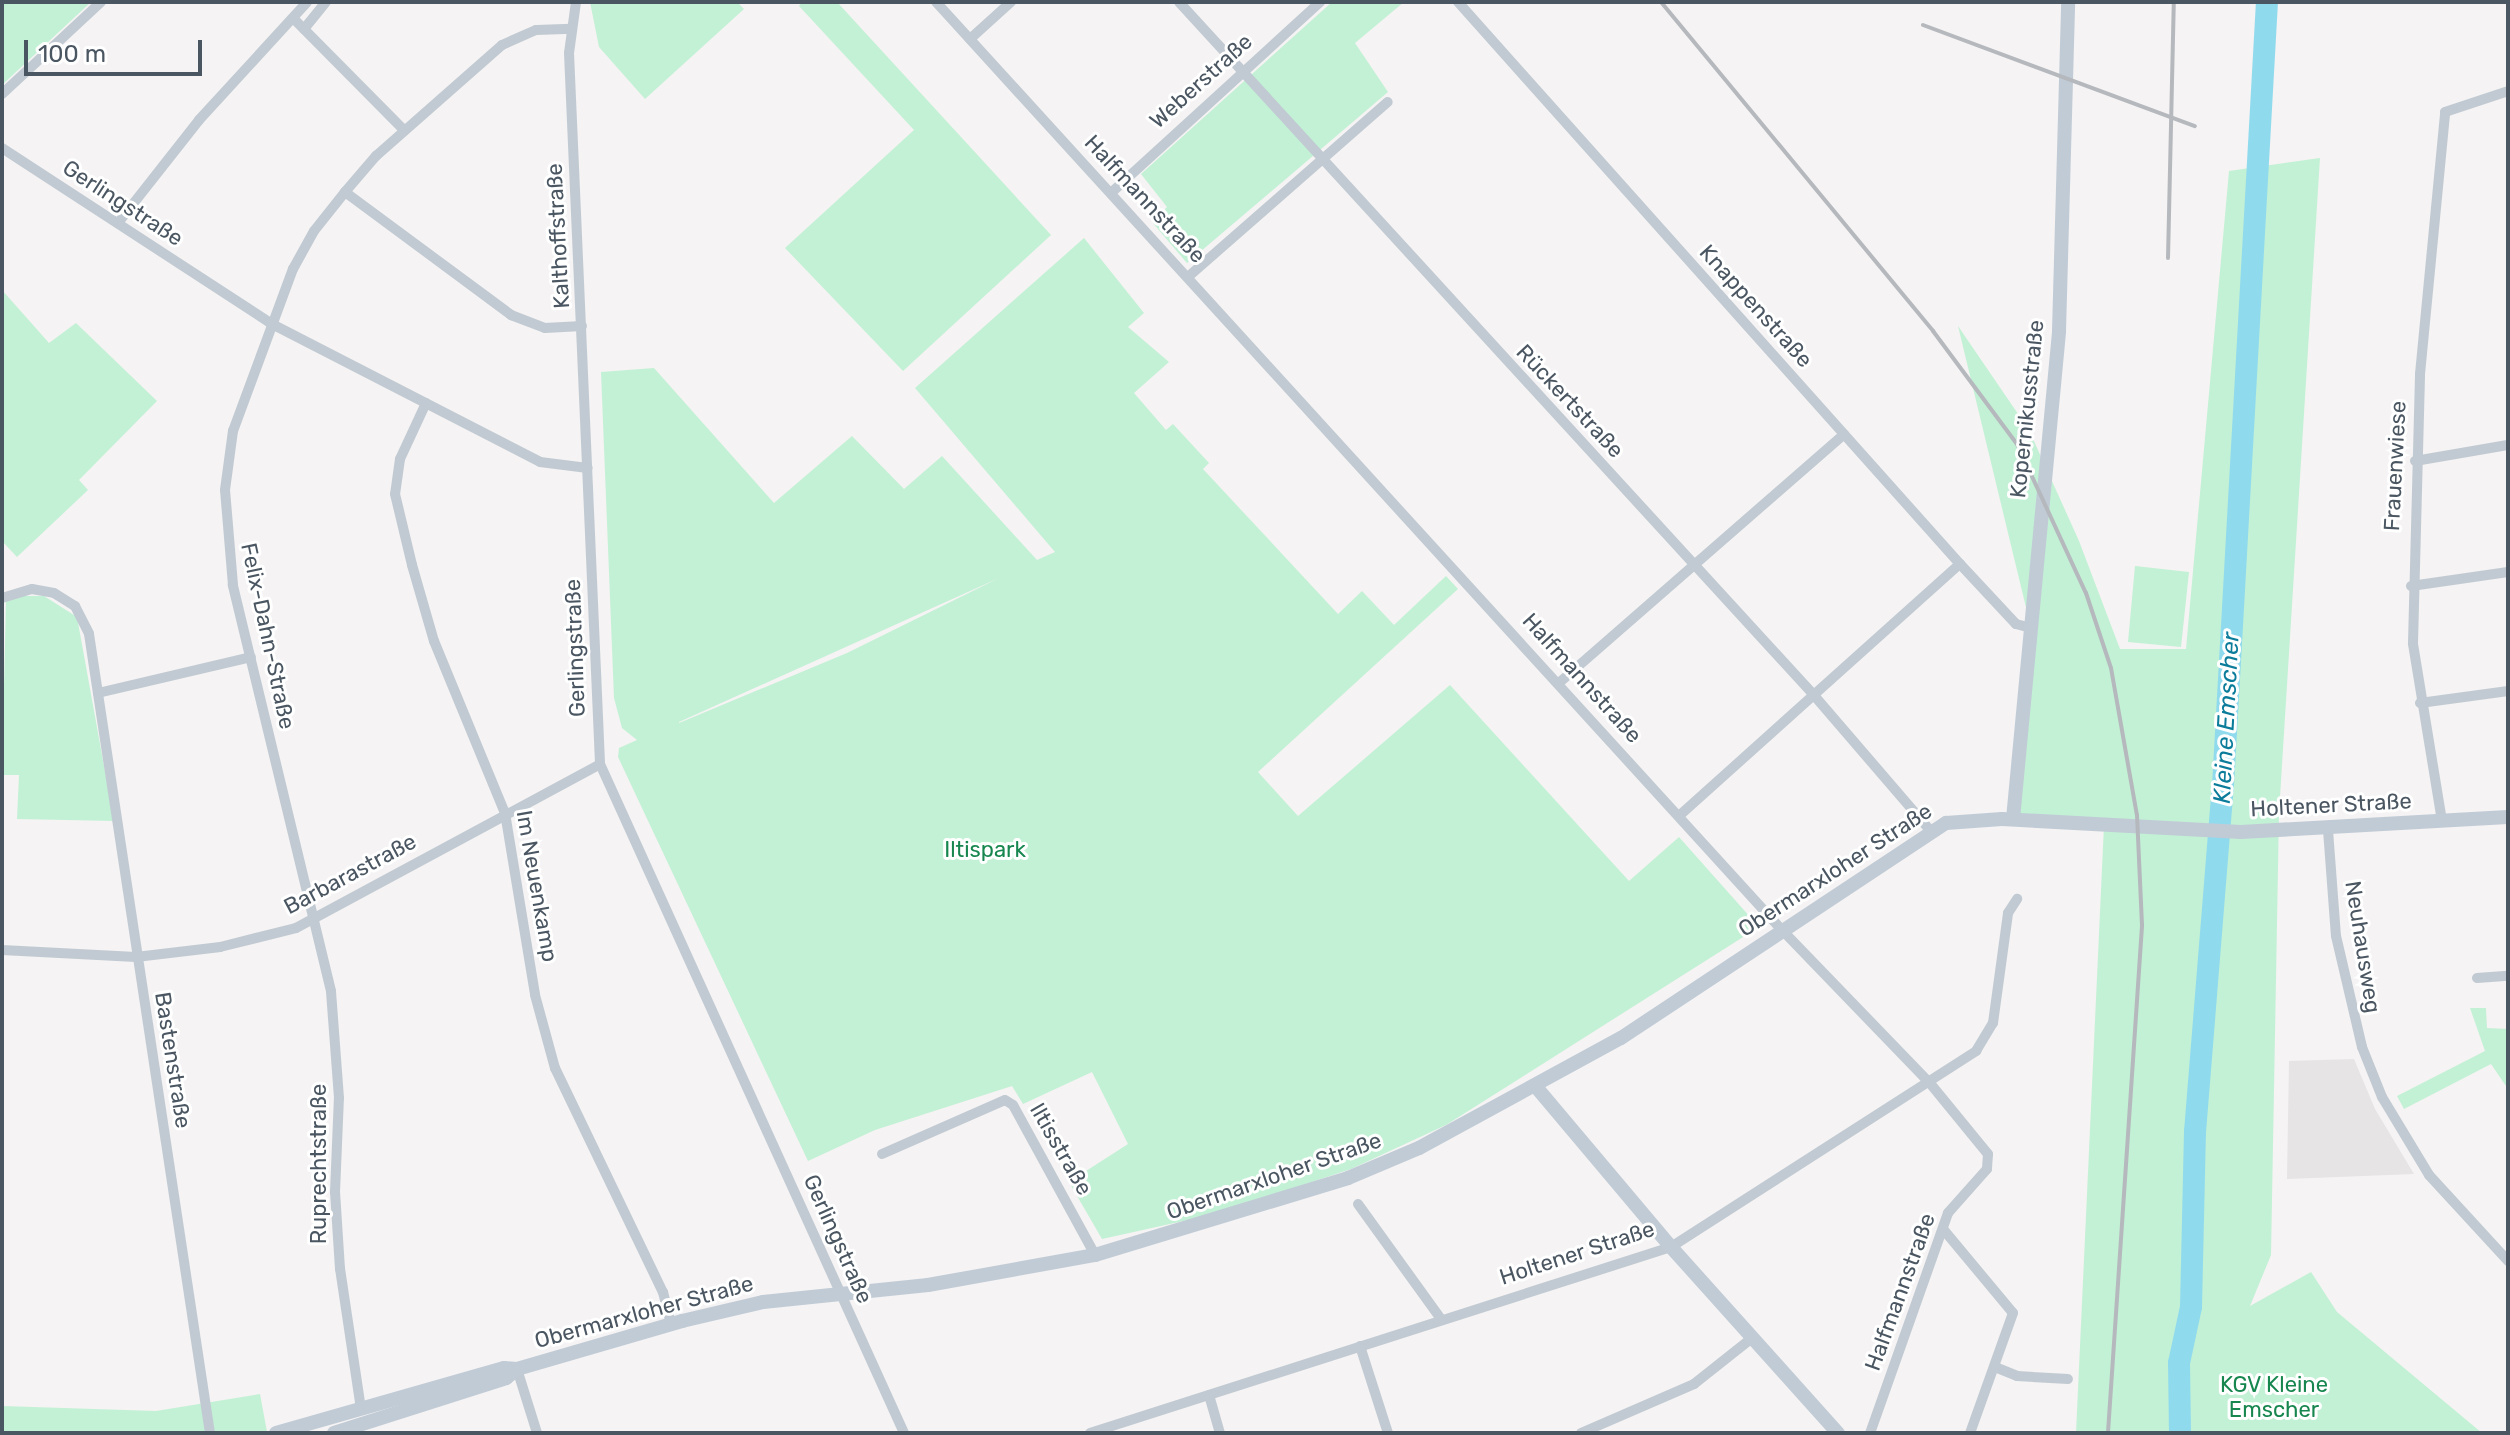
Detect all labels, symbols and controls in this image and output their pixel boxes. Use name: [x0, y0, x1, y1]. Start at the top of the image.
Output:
scale bar: [28, 24, 206, 74]
street label: Weberstraße: [1144, 28, 1258, 134]
text: 100 m: [38, 40, 106, 68]
street label: Halfmannstraße: [1079, 129, 1211, 269]
street label: Gerlingstraße: [58, 154, 188, 252]
street label: Kalthoffstraße: [541, 163, 575, 309]
street label: Knappenstraße: [1694, 239, 1818, 373]
street label: Kopernikusstraße: [2005, 319, 2049, 499]
street label: Rückertstraße: [1511, 339, 1629, 463]
street label: Frauenwiese: [2378, 400, 2412, 532]
street label: Felix-Dahn-Straße: [235, 541, 301, 731]
street label: Gerlingstraße: [559, 578, 591, 718]
street label: Halfmannstraße: [1517, 608, 1647, 748]
water label: Kleine Emscher: [2208, 632, 2246, 804]
street label: Holtener Straße: [2249, 788, 2413, 822]
street label: Obermarxloher Straße: [1733, 797, 1937, 943]
street label: Im Neuenkamp: [511, 808, 563, 964]
street label: Barbarastraße: [279, 828, 421, 920]
park label: Iltispark: [944, 837, 1026, 863]
street label: Neuhausweg: [2340, 879, 2386, 1015]
street label: Bastenstraße: [149, 990, 197, 1130]
street label: Ruprechtstraße: [306, 1084, 332, 1244]
street label: Iltisstraße: [1024, 1098, 1098, 1200]
street label: Obermarxloher Straße: [1163, 1127, 1385, 1225]
street label: Gerlingstraße: [798, 1171, 878, 1307]
street label: Halfmannstraße: [1859, 1210, 1941, 1374]
street label: Holtener Straße: [1496, 1215, 1658, 1291]
street label: Obermarxloher Straße: [531, 1270, 757, 1354]
park label: KGV Kleine Emscher: [2220, 1371, 2328, 1422]

